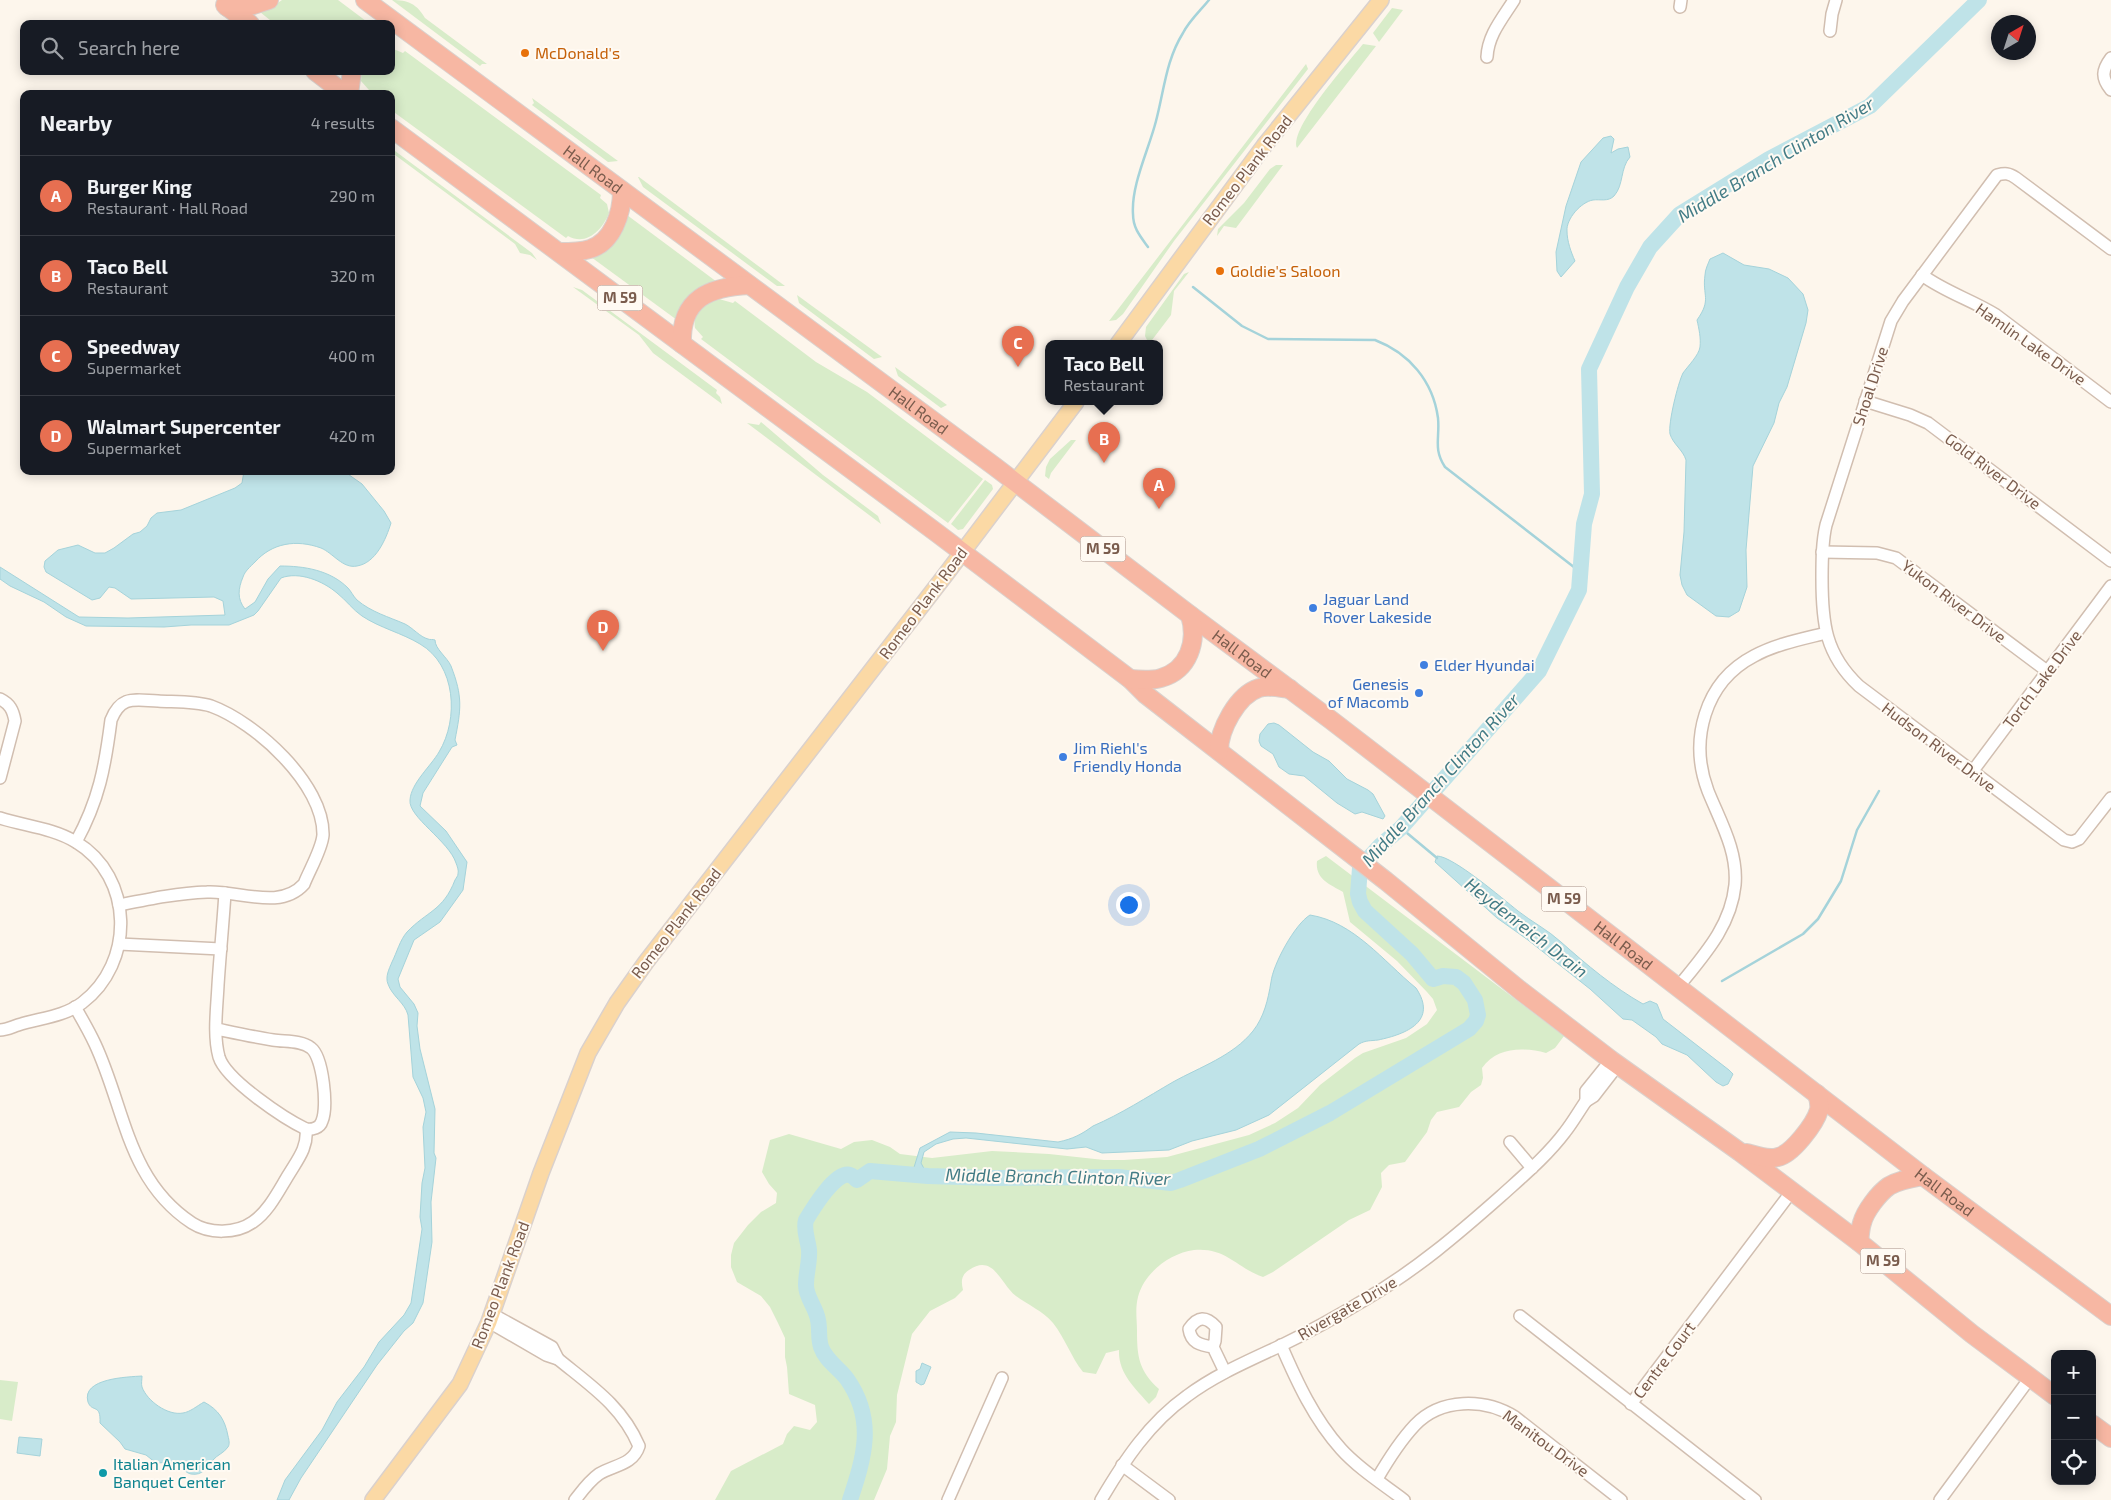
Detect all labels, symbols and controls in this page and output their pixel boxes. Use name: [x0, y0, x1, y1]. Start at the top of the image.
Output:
north arrow: [1991, 15, 2036, 60]
search box: [20, 20, 395, 75]
icon: search: [38, 34, 66, 62]
text: Search here: [78, 36, 180, 59]
place label: McDonald's: [535, 43, 620, 62]
marker: McDonald's: [519, 47, 531, 59]
water label: Middle Branch Clinton River: [1673, 91, 1878, 227]
text: Nearby: [40, 110, 112, 135]
street label: Romeo Plank Road: [1198, 111, 1296, 229]
text: 4 results: [311, 113, 375, 132]
street label: Hall Road: [560, 140, 627, 197]
text: Burger King: [87, 175, 192, 198]
text: A: [51, 186, 61, 205]
text: 290 m: [330, 186, 375, 205]
text: Restaurant · Hall Road: [87, 198, 248, 217]
text: Taco Bell: [87, 255, 168, 278]
place label: Goldie's Saloon: [1230, 261, 1341, 280]
marker: Goldie's Saloon: [1214, 265, 1226, 277]
text: B: [51, 266, 61, 285]
text: 320 m: [330, 266, 375, 285]
text: Restaurant: [87, 278, 168, 297]
road number: M 59: [598, 286, 642, 310]
street label: Hamlin Lake Drive: [1973, 298, 2090, 389]
pin: C: [1002, 326, 1034, 367]
text: Speedway: [87, 335, 180, 358]
popup: [1045, 340, 1163, 405]
street label: Shoal Drive: [1848, 344, 1891, 428]
text: C: [51, 346, 61, 365]
text: 400 m: [328, 346, 375, 365]
text: Taco Bell: [1063, 352, 1144, 375]
text: Supermarket: [87, 358, 181, 377]
text: Restaurant: [1063, 375, 1145, 394]
street label: Hall Road: [886, 382, 952, 438]
text: Walmart Supercenter: [87, 415, 281, 438]
pin: B: [1088, 422, 1120, 463]
text: D: [51, 426, 61, 445]
text: 420 m: [329, 426, 375, 445]
street label: Gold River Drive: [1942, 428, 2045, 513]
text: Supermarket: [87, 438, 181, 457]
pin: A: [1143, 468, 1175, 509]
road number: M 59: [1080, 536, 1126, 562]
street label: Romeo Plank Road: [874, 543, 971, 662]
street label: Yukon River Drive: [1898, 555, 2010, 646]
place label: Jaguar Land Rover Lakeside: [1323, 589, 1432, 626]
marker: Jaguar Land Rover Lakeside: [1307, 602, 1319, 614]
pin: D: [587, 610, 619, 651]
street label: Hall Road: [1209, 625, 1276, 682]
street label: Torch Lake Drive: [1998, 626, 2085, 732]
place label: Elder Hyundai: [1434, 655, 1535, 674]
marker: Elder Hyundai: [1418, 659, 1430, 671]
place label: Genesis of Macomb: [1328, 674, 1409, 711]
marker: Genesis of Macomb: [1413, 687, 1425, 699]
water label: Middle Branch Clinton River: [1357, 688, 1524, 870]
street label: Hudson River Drive: [1879, 698, 2000, 796]
place label: Jim Riehl's Friendly Honda: [1073, 738, 1182, 775]
marker: Jim Riehl's Friendly Honda: [1057, 751, 1069, 763]
street label: Romeo Plank Road: [627, 864, 725, 982]
water label: Heydenreich Drain: [1461, 872, 1592, 982]
road number: M 59: [1542, 886, 1586, 912]
your location: [1116, 892, 1142, 918]
street label: Hall Road: [1591, 916, 1657, 973]
water label: Middle Branch Clinton River: [945, 1163, 1172, 1189]
street label: Hall Road: [1911, 1163, 1978, 1220]
street label: Romeo Plank Road: [467, 1218, 533, 1351]
road number: M 59: [1860, 1248, 1906, 1274]
street label: Rivergate Drive: [1294, 1272, 1400, 1344]
street label: Centre Court: [1629, 1318, 1699, 1402]
map controls: [2051, 1350, 2096, 1485]
button: +: [2051, 1350, 2096, 1395]
button: −: [2051, 1395, 2096, 1440]
street label: Manitou Drive: [1499, 1405, 1593, 1480]
button: locate: [2051, 1440, 2096, 1485]
place label: Italian American Banquet Center: [113, 1454, 231, 1491]
marker: Italian American Banquet Center: [97, 1467, 109, 1479]

